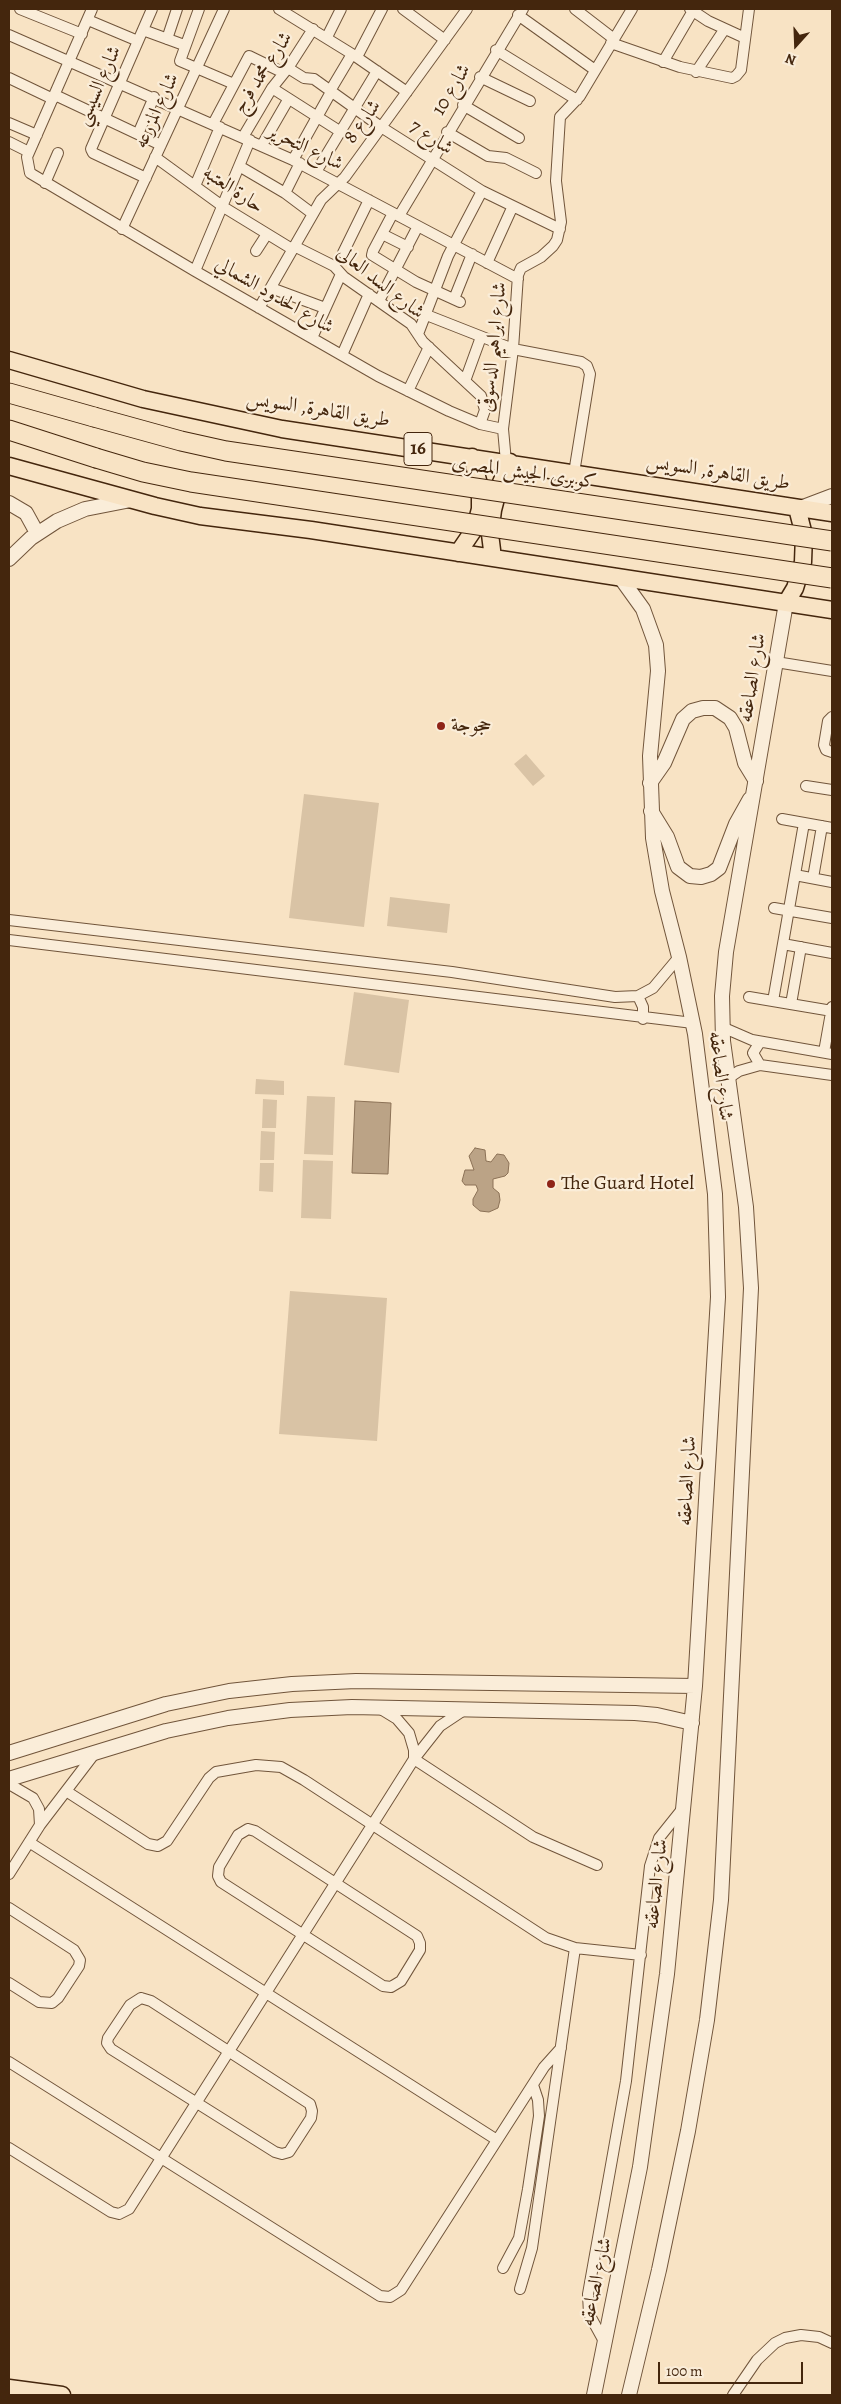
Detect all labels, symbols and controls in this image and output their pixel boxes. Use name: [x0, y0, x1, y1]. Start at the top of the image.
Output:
north arrow: [771, 20, 821, 70]
street label: شارع محمد فرج: [228, 28, 298, 118]
street label: شارع السيسي: [71, 42, 127, 130]
text: N: [783, 49, 799, 70]
street label: شارع 10: [427, 60, 477, 120]
street label: شارع المزرعه: [129, 70, 185, 152]
street label: شارع 8: [339, 95, 387, 149]
street label: شارع 7: [405, 115, 457, 161]
street label: شارع التحرير: [263, 119, 347, 177]
street label: حارة العتبه: [198, 161, 268, 219]
street label: شارع السد العالى: [331, 241, 429, 325]
street label: شارع الحدود الشمالي: [210, 252, 338, 340]
street label: شارع ابراهيم الدسوقى: [475, 281, 513, 413]
street label: طريق القاهرة, السويس: [245, 387, 391, 433]
road number: 16: [404, 432, 432, 466]
street label: طريق القاهرة, السويس: [645, 450, 791, 496]
street label: كوبرى الجيش المصرى: [450, 451, 598, 495]
street label: شارع الصاعقه: [734, 632, 772, 724]
place label: حجوجة: [451, 714, 492, 738]
marker: حجوجة: [435, 720, 447, 732]
street label: شارع الصاعقه: [703, 1030, 737, 1122]
place label: The Guard Hotel: [561, 1172, 694, 1196]
marker: The Guard Hotel: [545, 1178, 557, 1190]
street label: شارع الصاعقه: [674, 1435, 702, 1527]
street label: شارع الصاعقه: [640, 1838, 674, 1930]
street label: شارع الصاعقه: [576, 2235, 618, 2329]
scale bar: [661, 2352, 806, 2384]
text: 100 m: [666, 2361, 703, 2381]

